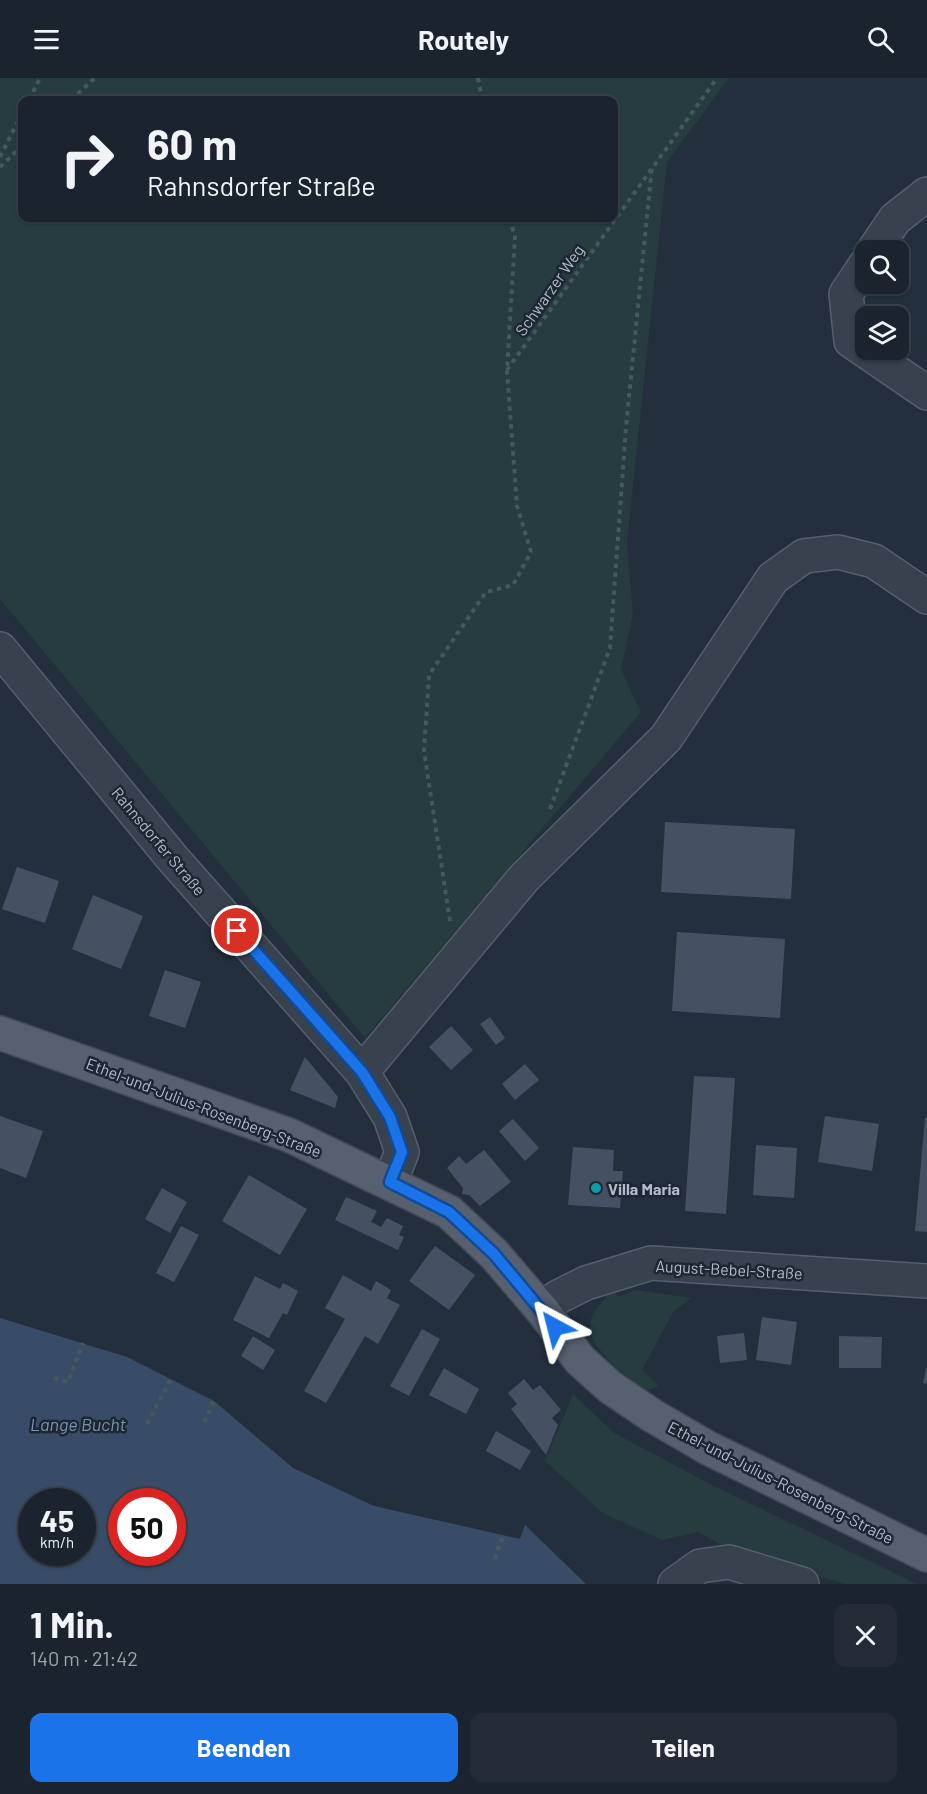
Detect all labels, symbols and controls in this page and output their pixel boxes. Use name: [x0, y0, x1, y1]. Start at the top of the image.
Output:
icon: menu: [30, 23, 63, 56]
text: Routely: [418, 23, 509, 55]
icon: search: [864, 23, 897, 56]
text: 60 m: [147, 118, 237, 168]
icon: right: [48, 120, 126, 198]
text: Rahnsdorfer Straße: [147, 169, 376, 201]
map controls: [855, 240, 909, 360]
button: search: [855, 240, 909, 294]
street label: Schwarzer Weg: [511, 241, 587, 339]
button: layers: [855, 306, 909, 360]
street label: Rahnsdorfer Straße: [108, 783, 210, 899]
pin: [211, 905, 262, 956]
icon: arrive: [220, 914, 253, 947]
street label: Ethel-und-Julius-Rosenberg-Straße: [84, 1053, 324, 1161]
place label: Villa Maria: [608, 1179, 680, 1198]
marker: Villa Maria: [589, 1181, 603, 1195]
street label: August-Bebel-Straße: [655, 1256, 803, 1282]
position arrow: [523, 1295, 587, 1359]
water label: Lange Bucht: [30, 1413, 127, 1435]
street label: Ethel-und-Julius-Rosenberg-Straße: [665, 1417, 897, 1547]
speed limit sign: 50: [108, 1488, 186, 1566]
text: 45: [40, 1502, 74, 1538]
text: km/h: [40, 1533, 74, 1551]
text: 1 Min.: [30, 1602, 114, 1645]
button: close: [834, 1604, 897, 1667]
text: 140 m · 21:42: [30, 1646, 138, 1670]
button: Beenden: [30, 1713, 458, 1782]
button: Teilen: [470, 1713, 897, 1782]

